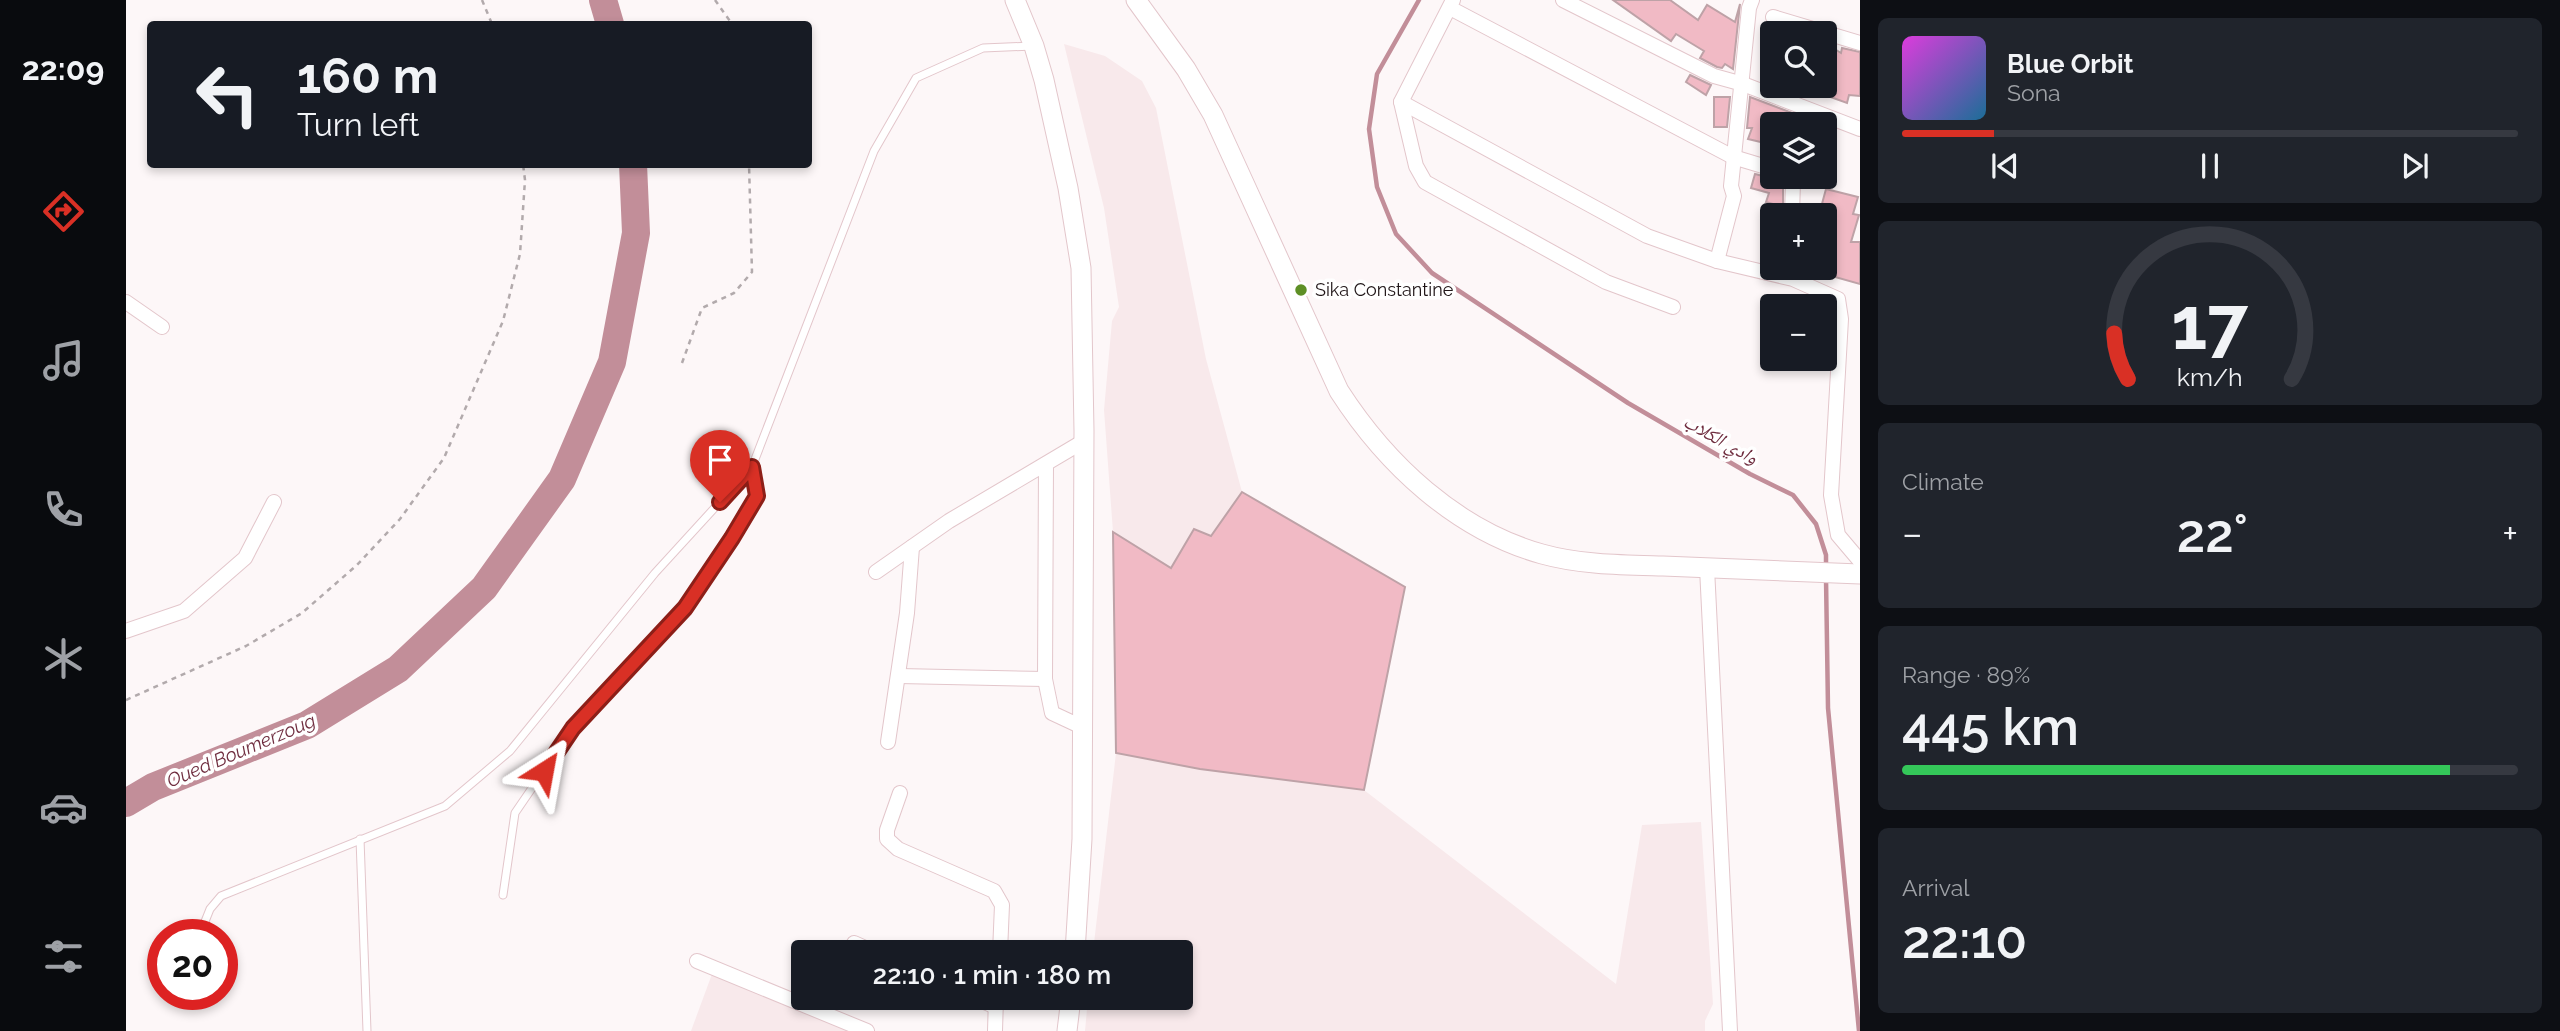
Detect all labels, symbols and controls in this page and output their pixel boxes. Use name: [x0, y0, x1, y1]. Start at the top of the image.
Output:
map controls: [1760, 21, 1837, 371]
button: search: [1760, 21, 1837, 98]
text: 160 m: [297, 47, 438, 104]
icon: left: [182, 49, 273, 140]
text: Blue Orbit: [2007, 49, 2134, 79]
text: 22:09: [22, 50, 104, 87]
text: Sona: [2007, 79, 2061, 106]
text: Turn left: [297, 106, 419, 143]
button: layers: [1760, 112, 1837, 189]
icon: previous: [1986, 147, 2024, 185]
icon: pause: [2191, 147, 2229, 185]
icon: next: [2396, 147, 2434, 185]
icon: directions: [39, 187, 88, 236]
button: +: [1760, 203, 1837, 280]
place label: Sika Constantine: [1315, 279, 1454, 300]
text: 17: [2172, 281, 2249, 366]
marker: Sika Constantine: [1293, 282, 1309, 298]
button: −: [1760, 294, 1837, 371]
icon: music: [39, 336, 88, 385]
text: km/h: [2177, 362, 2243, 392]
water label: وادي الكلاب: [1678, 410, 1762, 473]
pin: [690, 430, 750, 502]
icon: arrive: [701, 441, 739, 479]
text: Climate: [1902, 468, 1984, 495]
icon: phone: [39, 485, 88, 534]
text: 22°: [2177, 503, 2248, 564]
text: −: [1902, 511, 1922, 556]
text: +: [2502, 511, 2518, 556]
icon: climate: [39, 634, 88, 683]
text: Range · 89%: [1902, 661, 2030, 688]
text: 445 km: [1902, 696, 2079, 757]
water label: Oued Boumerzoug: [163, 709, 319, 791]
position arrow: [507, 734, 581, 808]
icon: car: [39, 783, 88, 832]
text: Arrival: [1902, 874, 1969, 901]
text: 22:10: [1902, 909, 2027, 970]
speed limit sign: 20: [147, 919, 238, 1010]
icon: filters: [39, 932, 88, 981]
text: 22:10 · 1 min · 180 m: [873, 960, 1111, 990]

